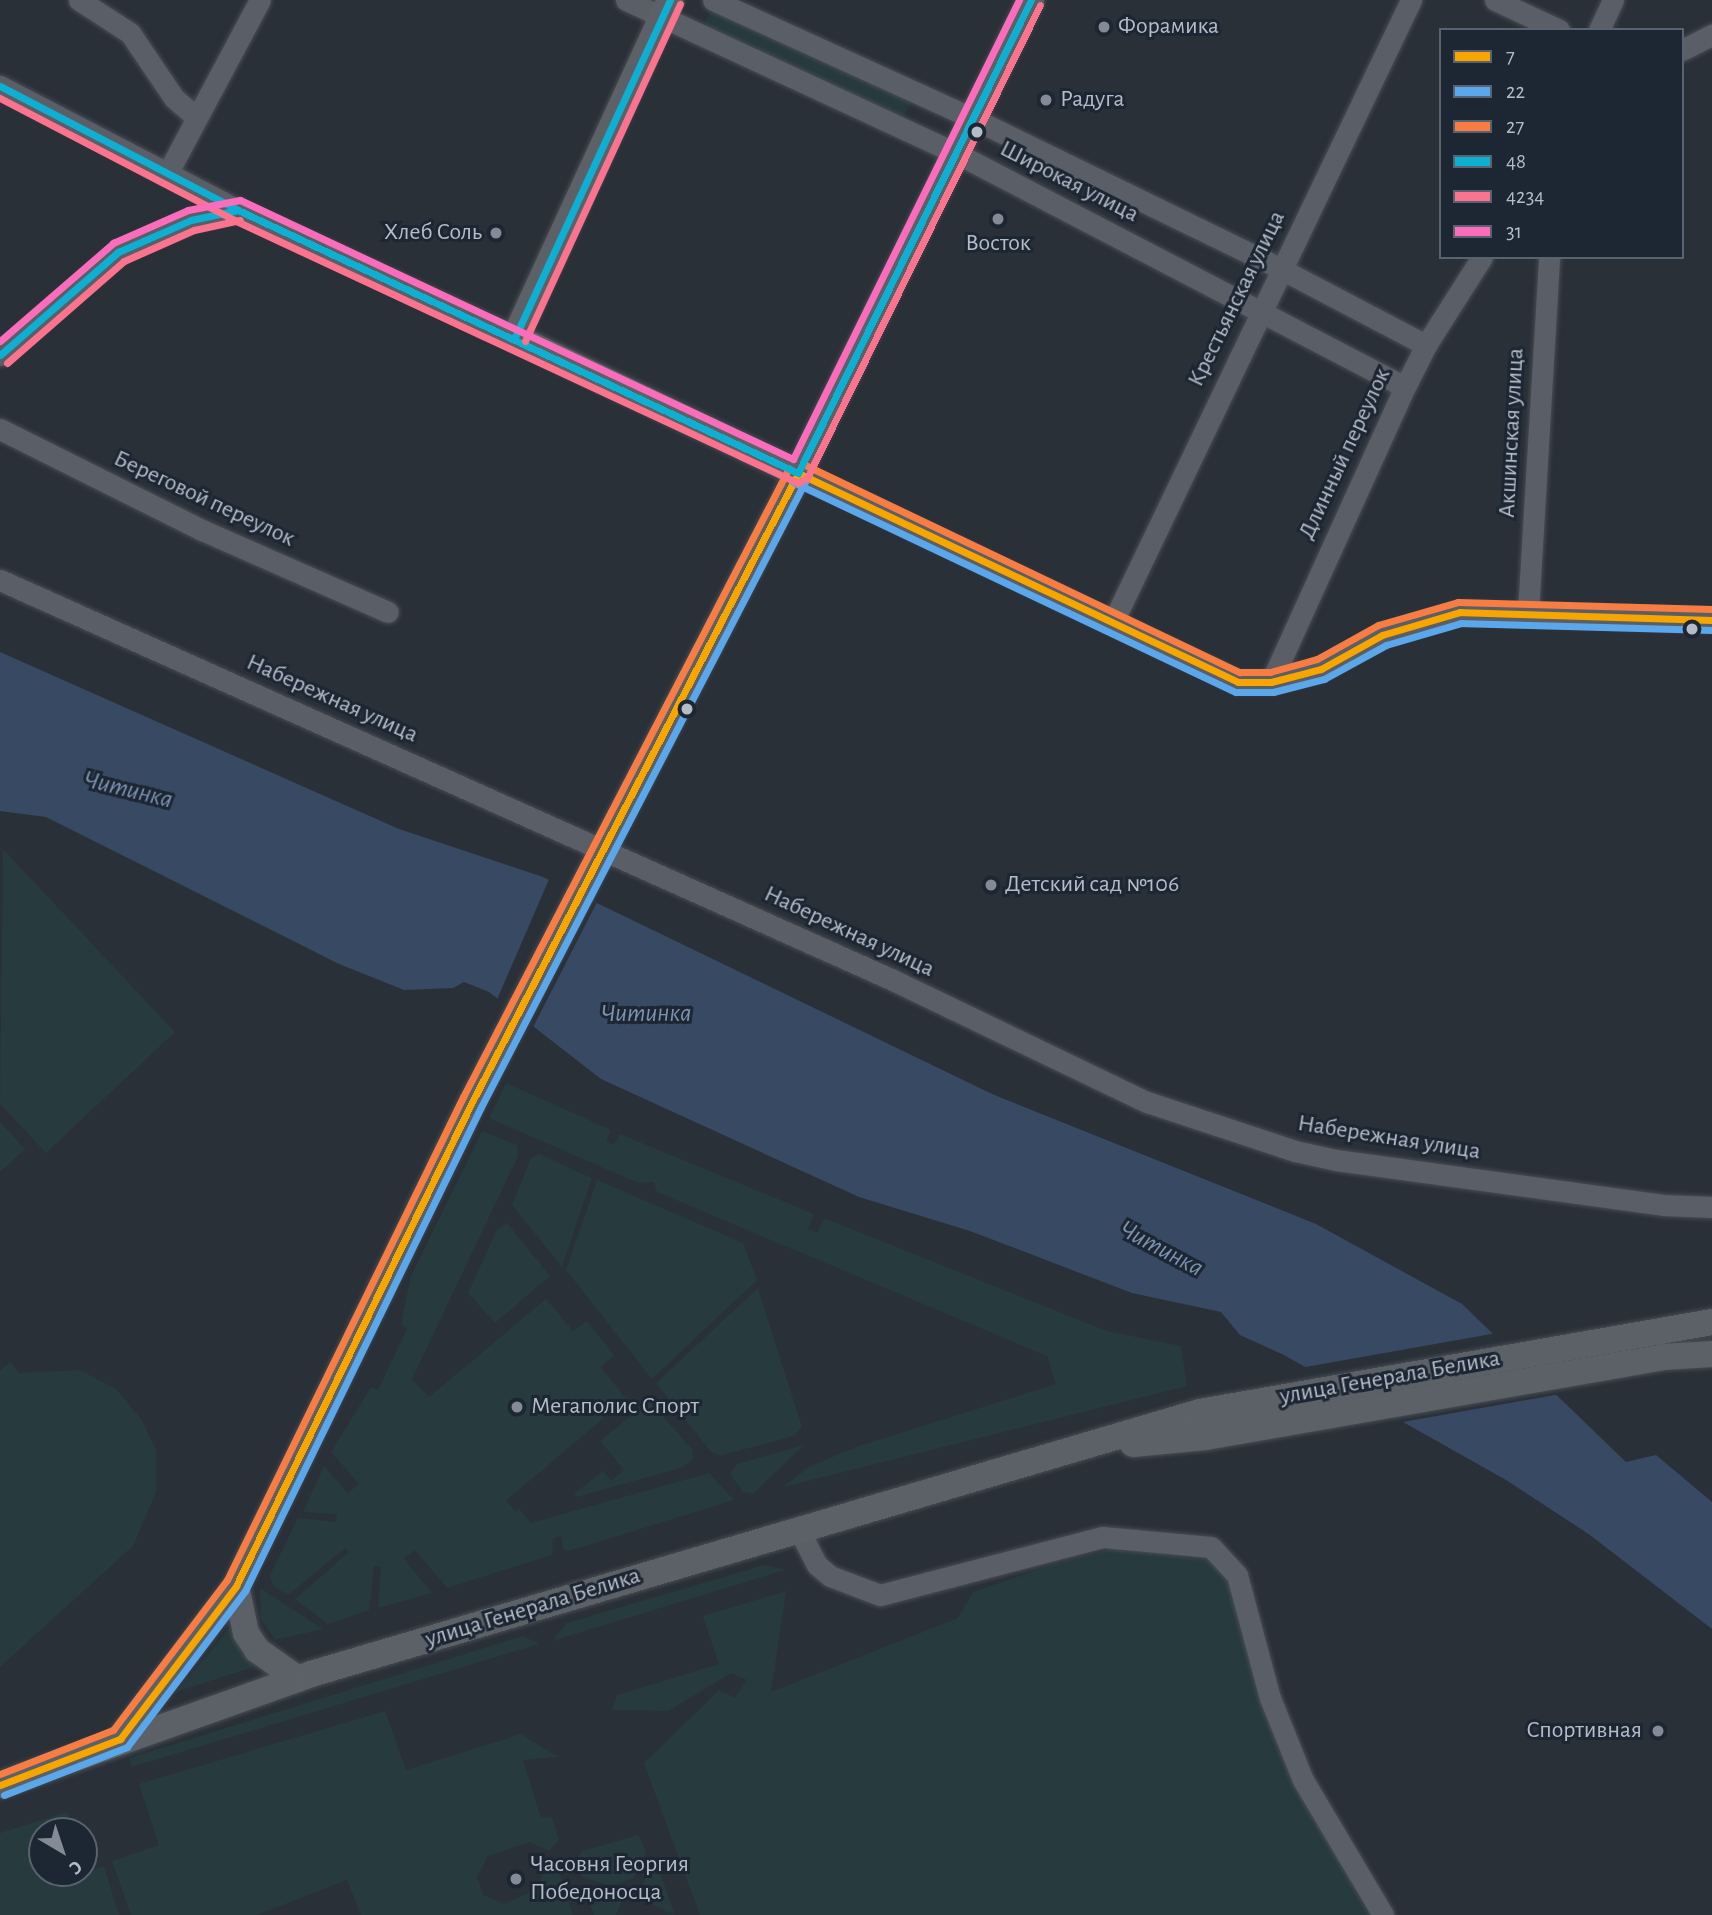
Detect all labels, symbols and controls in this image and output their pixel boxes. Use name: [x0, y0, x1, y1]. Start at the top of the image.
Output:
place label: Форамика: [1118, 13, 1219, 41]
marker: Форамика: [1096, 19, 1112, 35]
legend: [1439, 28, 1684, 259]
text: 7: [1506, 46, 1515, 67]
text: 22: [1506, 81, 1525, 102]
place label: Радуга: [1060, 86, 1124, 114]
marker: Радуга: [1038, 92, 1054, 108]
text: 27: [1506, 116, 1524, 137]
unlabelled marker: [970, 125, 984, 139]
street label: Широкая улица: [995, 135, 1143, 229]
text: 48: [1506, 151, 1526, 172]
text: 4234: [1506, 186, 1544, 207]
street label: Крестьянская улица: [1182, 206, 1292, 392]
marker: Восток: [990, 211, 1006, 227]
place label: Хлеб Соль: [384, 219, 482, 247]
text: 31: [1506, 221, 1522, 242]
marker: Хлеб Соль: [488, 225, 504, 241]
place label: Восток: [965, 230, 1031, 258]
street label: Акшинская улица: [1493, 347, 1531, 519]
street label: Длинный переулок: [1293, 364, 1397, 544]
street label: Береговой переулок: [109, 444, 299, 554]
unlabelled marker: [1685, 622, 1699, 636]
street label: Набережная улица: [242, 648, 422, 750]
unlabelled marker: [680, 702, 694, 716]
water label: Читинка: [80, 764, 176, 816]
place label: Детский сад №106: [1005, 871, 1179, 899]
marker: Детский сад №106: [983, 877, 999, 893]
street label: Набережная улица: [759, 880, 939, 984]
water label: Читинка: [601, 998, 691, 1030]
street label: Набережная улица: [1295, 1109, 1483, 1167]
water label: Читинка: [1114, 1214, 1208, 1284]
street label: улица Генерала Белика: [1278, 1344, 1502, 1412]
place label: Мегаполис Спорт: [531, 1393, 699, 1421]
marker: Мегаполис Спорт: [509, 1399, 525, 1415]
street label: улица Генерала Белика: [422, 1562, 644, 1654]
place label: Спортивная: [1526, 1717, 1642, 1745]
marker: Спортивная: [1648, 1721, 1668, 1741]
north arrow: [28, 1817, 98, 1887]
place label: Часовня Георгия Победоносца: [530, 1851, 689, 1907]
text: С: [65, 1856, 85, 1878]
marker: Часовня Георгия Победоносца: [508, 1871, 524, 1887]

